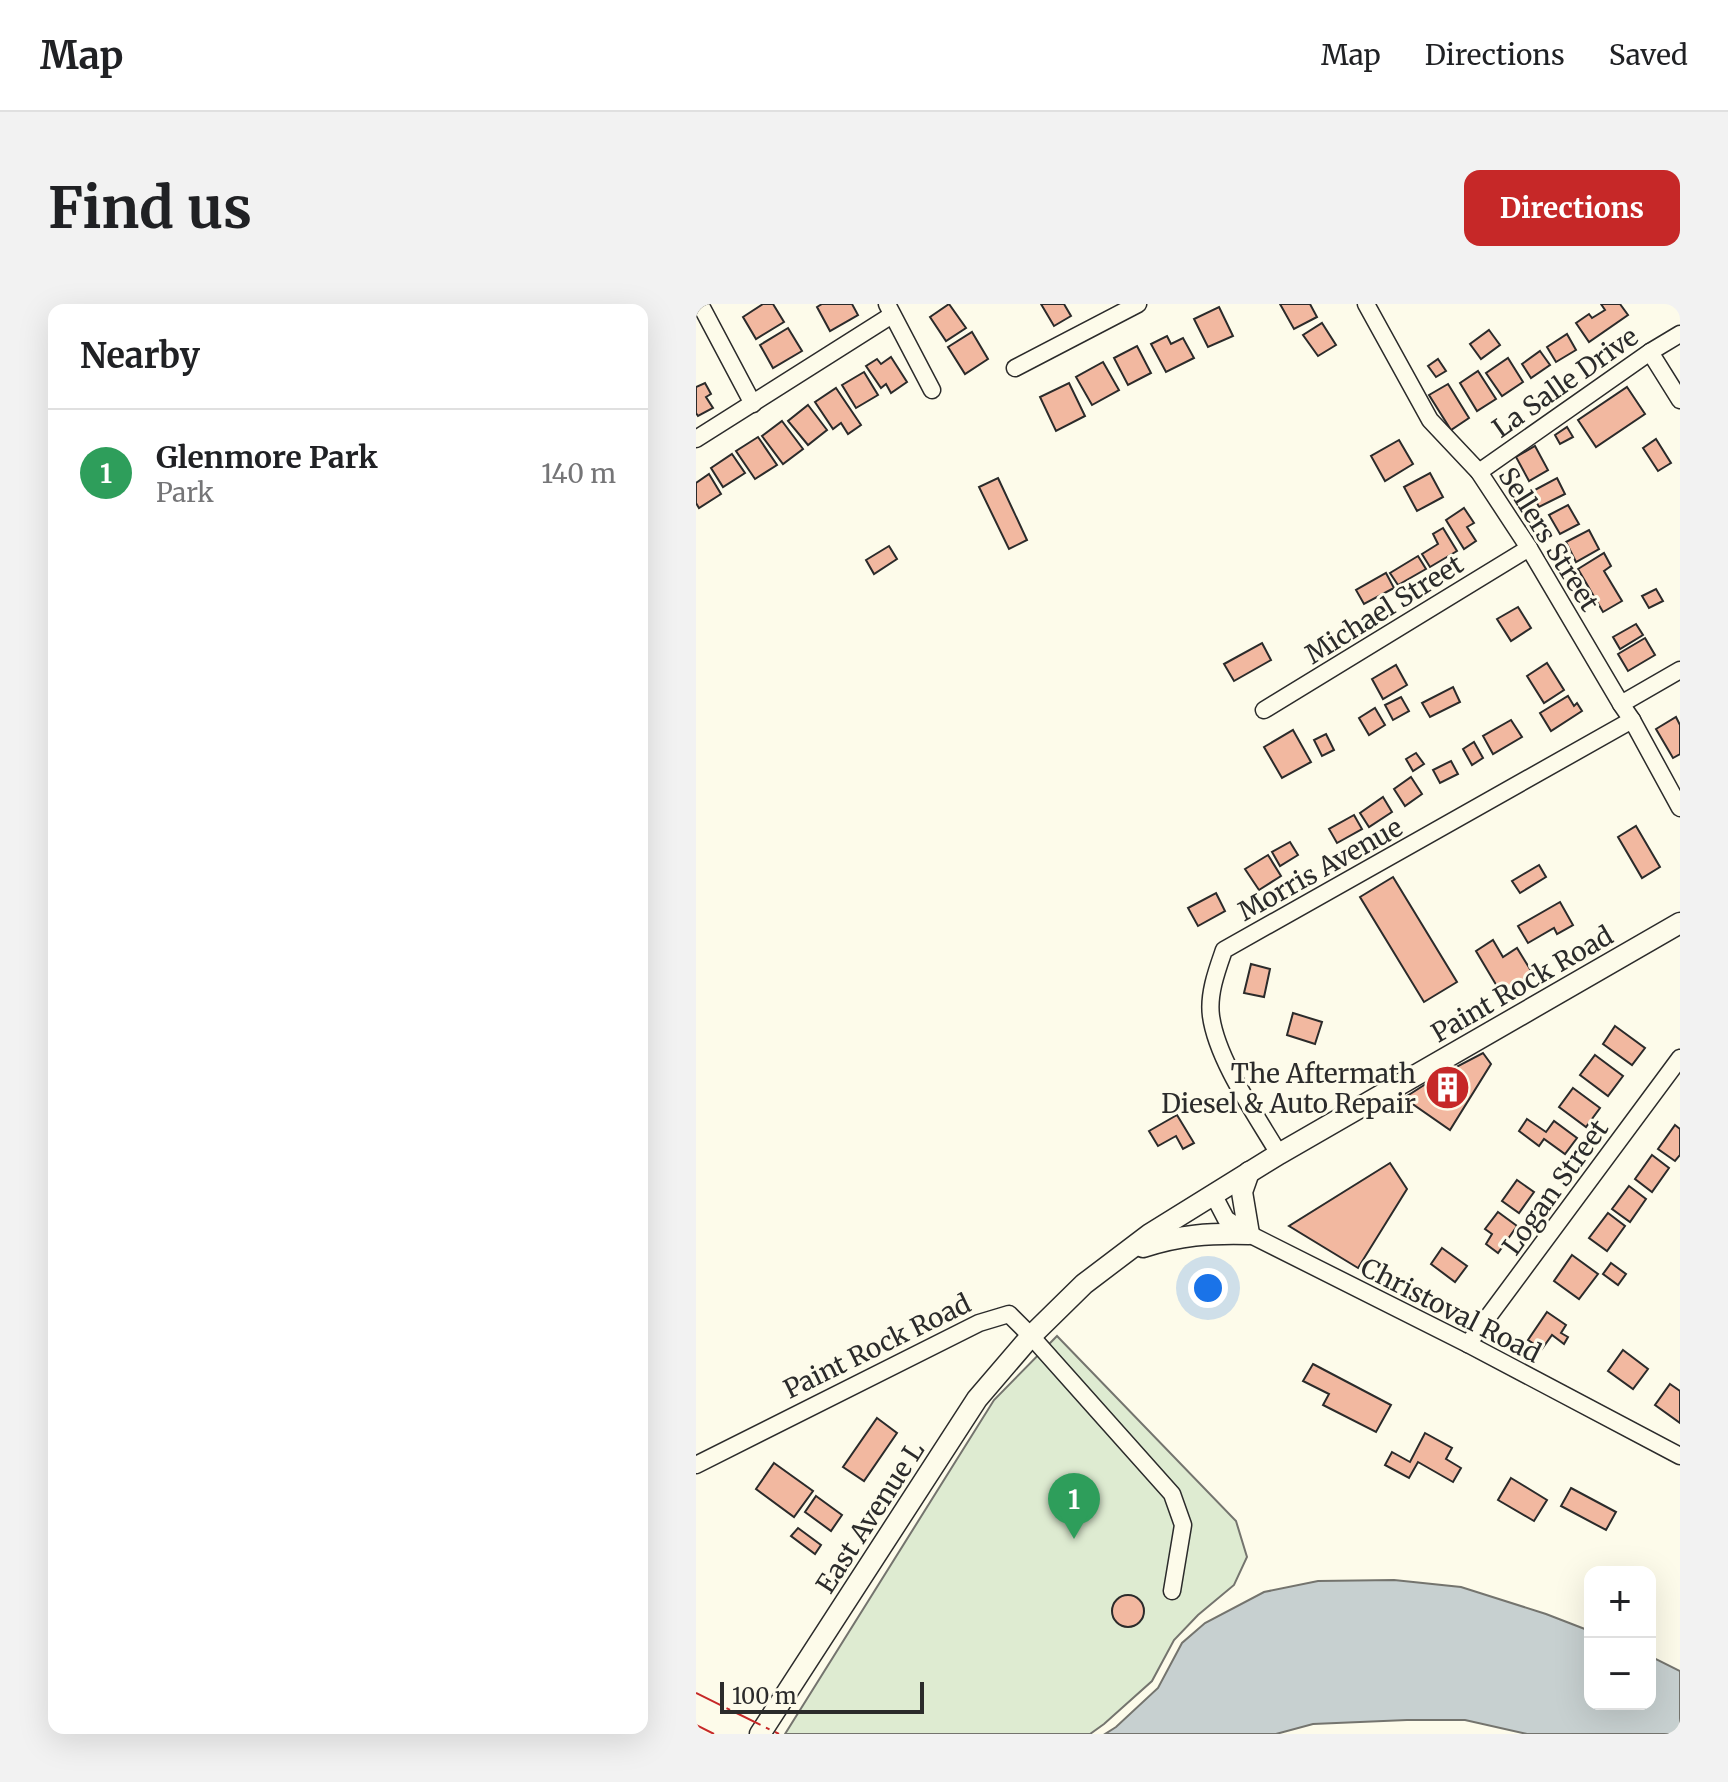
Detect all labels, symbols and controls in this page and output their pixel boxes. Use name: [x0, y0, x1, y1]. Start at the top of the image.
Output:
text: Map: [40, 32, 124, 79]
text: Map: [1321, 37, 1381, 73]
text: Directions: [1425, 37, 1565, 73]
text: Saved: [1609, 37, 1688, 73]
button: Directions: [1464, 170, 1680, 246]
text: Find us: [48, 173, 252, 243]
street label: La Salle Drive: [1486, 320, 1644, 444]
text: Nearby: [80, 335, 200, 377]
text: Glenmore Park: [156, 438, 378, 476]
text: 1: [100, 457, 112, 490]
text: 140 m: [541, 457, 616, 490]
street label: Sellers Street: [1492, 461, 1606, 617]
text: Park: [156, 476, 214, 509]
street label: Michael Street: [1299, 547, 1469, 671]
street label: Morris Avenue: [1232, 810, 1408, 928]
street label: Paint Rock Road: [1425, 918, 1619, 1049]
place label: The Aftermath Diesel & Auto Repair: [1161, 1057, 1416, 1120]
building icon: The Aftermath Diesel & Auto Repair: [1423, 1064, 1471, 1112]
street label: Logan Street: [1495, 1113, 1615, 1261]
street label: Christoval Road: [1355, 1250, 1547, 1370]
your location: [1188, 1268, 1228, 1308]
street label: Paint Rock Road: [778, 1286, 976, 1406]
street label: East Avenue L: [809, 1435, 931, 1599]
pin: 1: [1048, 1473, 1100, 1539]
map controls: [1584, 1566, 1656, 1710]
button: +: [1584, 1566, 1656, 1638]
button: −: [1584, 1638, 1656, 1710]
scale bar: [720, 1678, 924, 1714]
text: 100 m: [732, 1682, 797, 1710]

